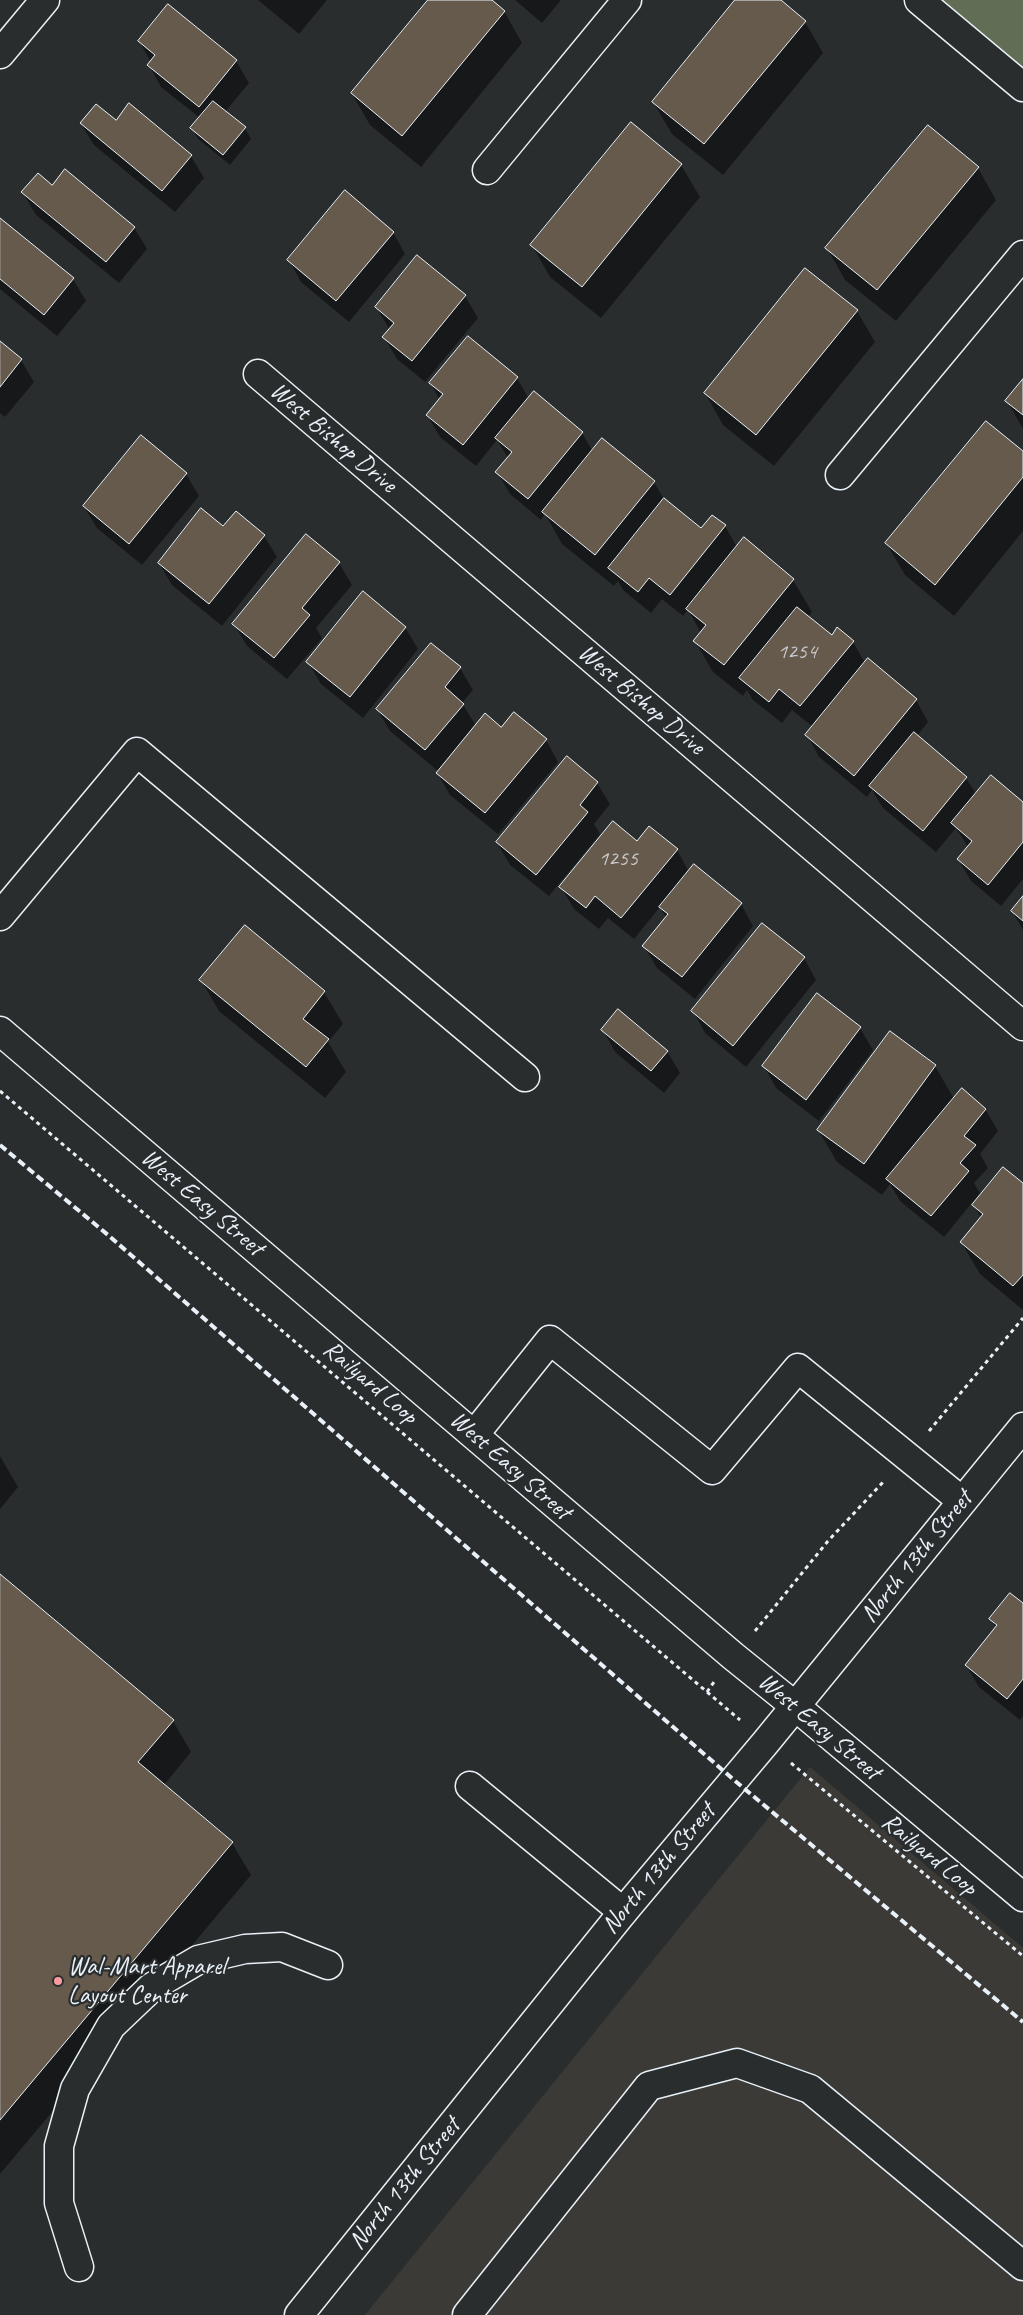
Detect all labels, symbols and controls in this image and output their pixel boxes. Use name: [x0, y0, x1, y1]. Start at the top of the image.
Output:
street label: West Bishop Drive: [264, 376, 402, 500]
street label: West Bishop Drive: [572, 638, 710, 762]
house number: 1254: [777, 639, 817, 665]
house number: 1255: [598, 846, 638, 872]
street label: West Easy Street: [135, 1143, 269, 1263]
street label: Railyard Loop: [317, 1335, 423, 1431]
street label: West Easy Street: [443, 1405, 577, 1527]
street label: North 13th Street: [855, 1485, 979, 1629]
street label: West Easy Street: [752, 1667, 886, 1787]
street label: North 13th Street: [596, 1798, 722, 1940]
street label: Railyard Loop: [875, 1807, 983, 1903]
place label: Wal-Mart Apparel Layout Center: [68, 1952, 225, 2011]
marker: Wal-Mart Apparel Layout Center: [52, 1975, 64, 1987]
street label: North 13th Street: [343, 2112, 467, 2256]

